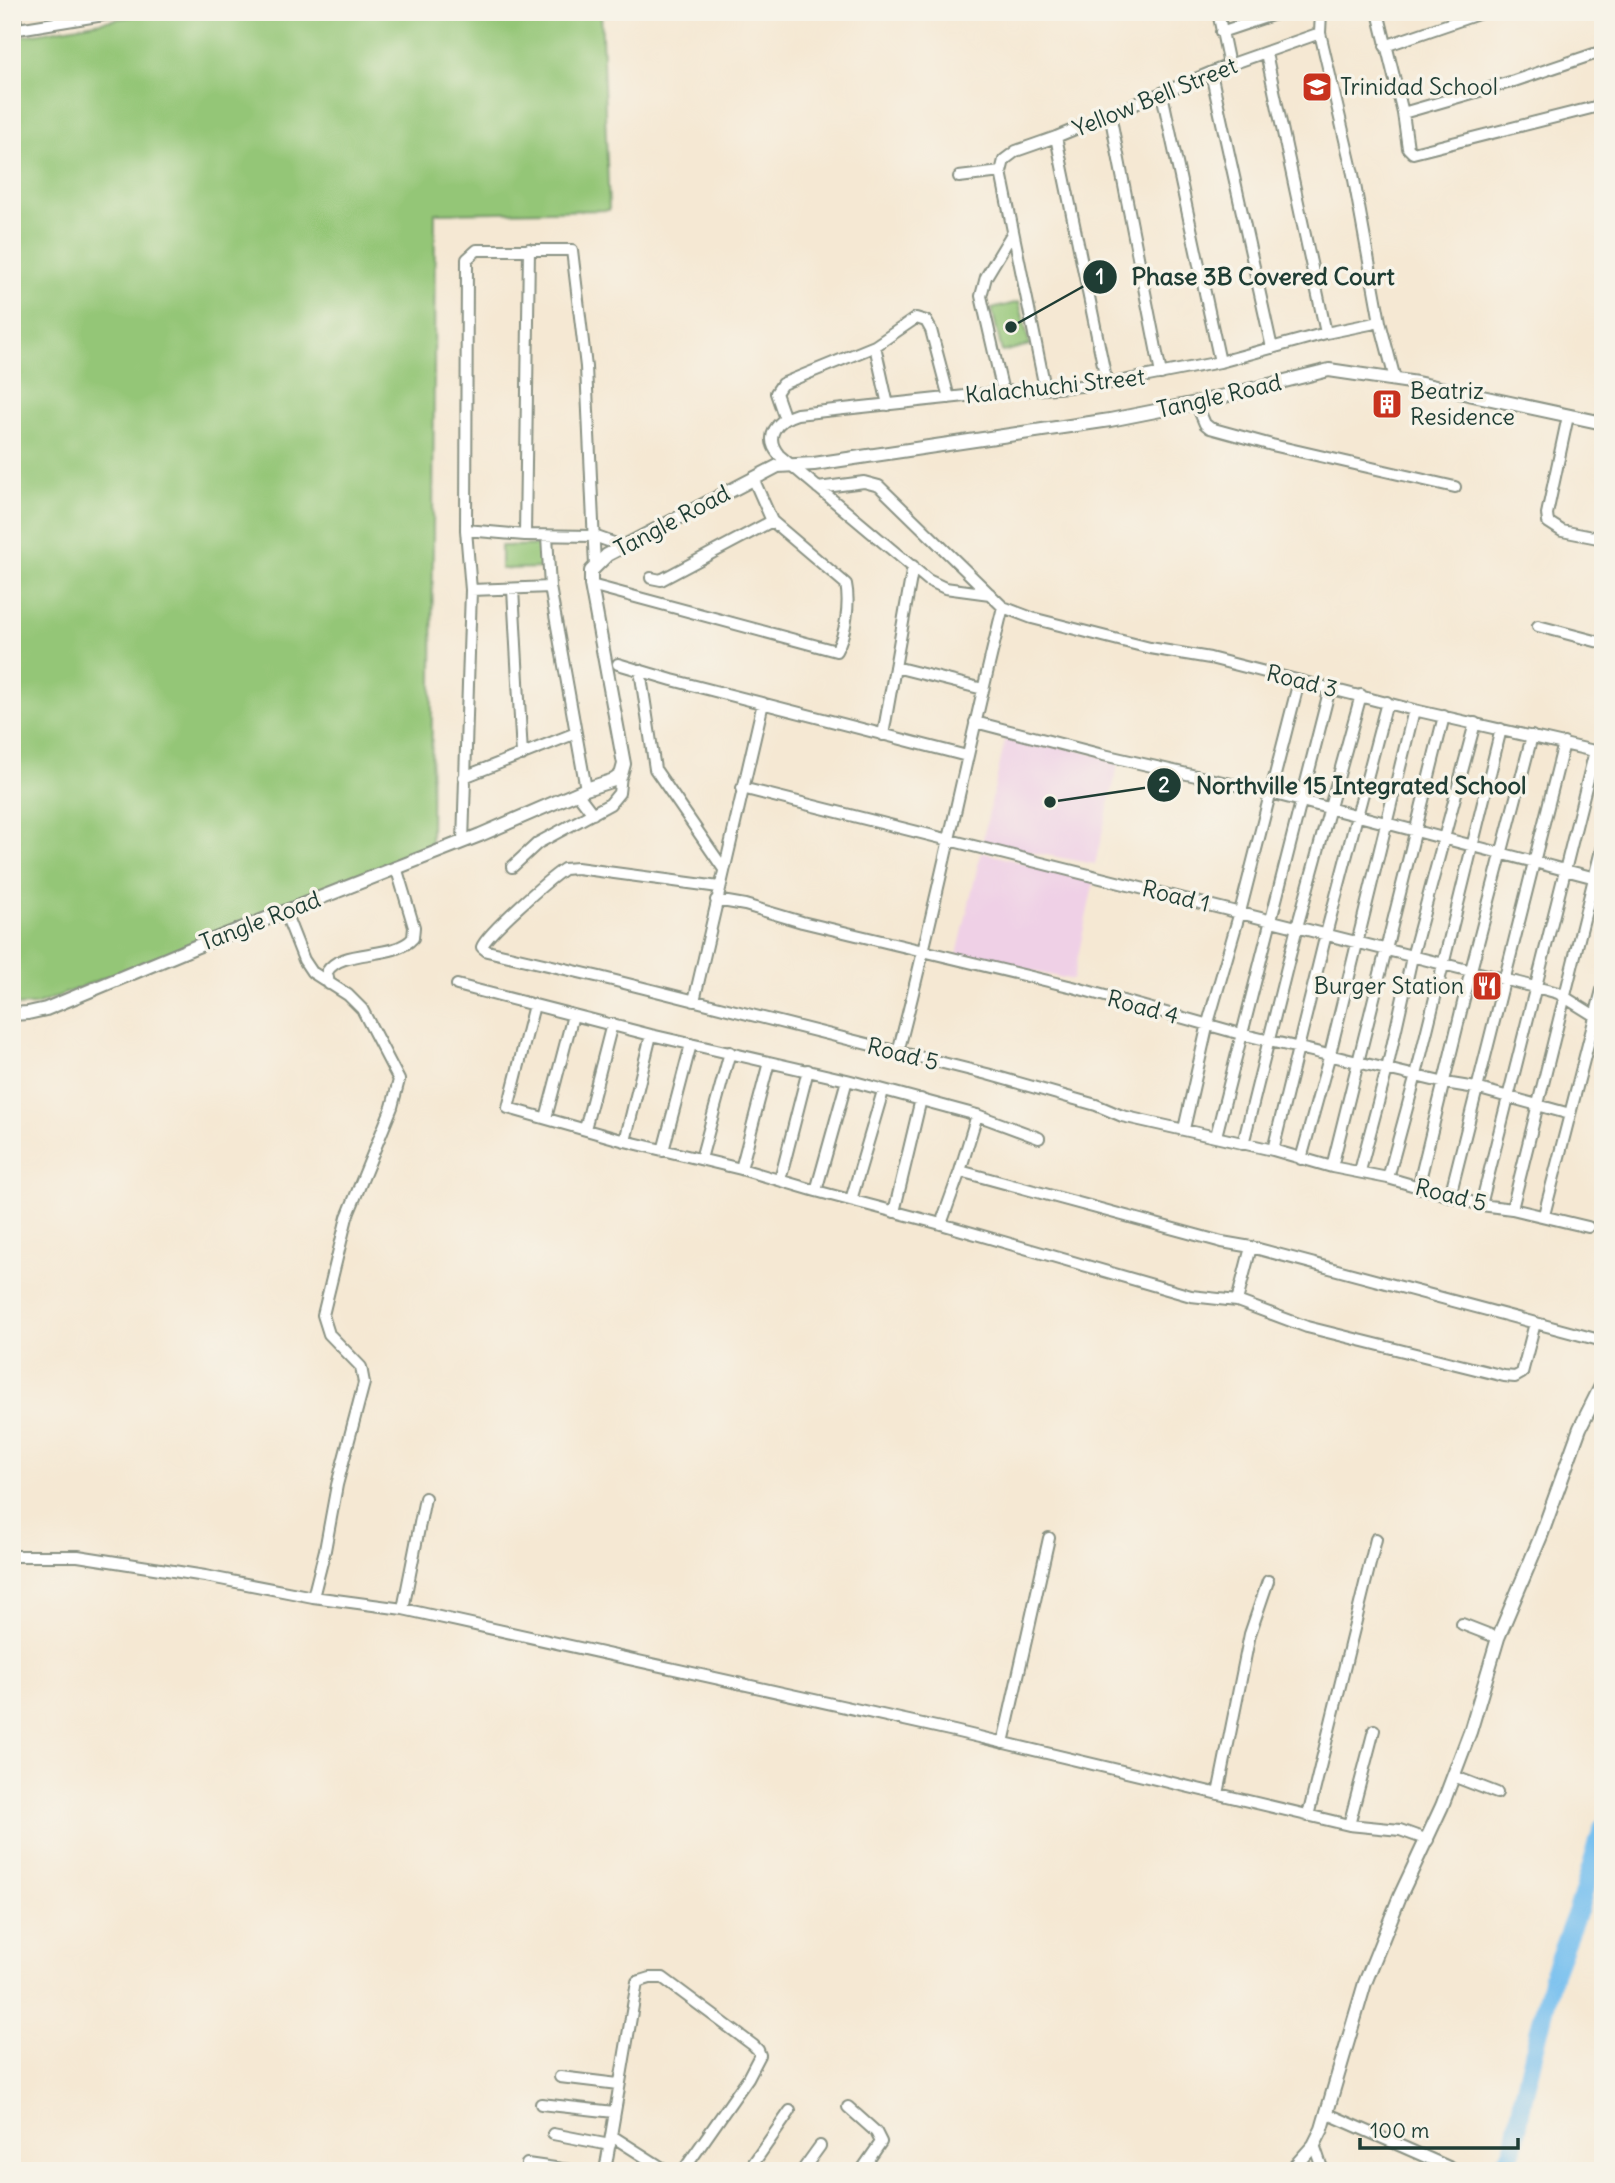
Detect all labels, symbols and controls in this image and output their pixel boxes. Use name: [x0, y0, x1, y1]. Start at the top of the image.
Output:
street label: Yellow Bell Street: [1068, 50, 1242, 143]
school or university icon: Trinidad School: [1300, 70, 1334, 104]
place label: Trinidad School: [1340, 72, 1498, 101]
callout: Phase 3B Covered Court: [1083, 254, 1409, 299]
text: Phase 3B Covered Court: [1132, 261, 1395, 291]
text: 1: [1096, 263, 1104, 290]
street label: Kalachuchi Street: [964, 362, 1146, 409]
street label: Tangle Road: [1154, 367, 1284, 424]
place label: Beatriz Residence: [1410, 376, 1515, 431]
building icon: Beatriz Residence: [1370, 387, 1404, 421]
street label: Tangle Road: [609, 478, 735, 563]
street label: Road 3: [1263, 658, 1341, 703]
callout: Northville 15 Integrated School: [1146, 763, 1540, 808]
text: Northville 15 Integrated School: [1196, 770, 1526, 800]
text: 2: [1158, 771, 1170, 798]
street label: Road 1: [1139, 873, 1213, 918]
street label: Tangle Road: [195, 884, 324, 957]
restaurant icon: Burger Station: [1470, 969, 1504, 1003]
place label: Burger Station: [1314, 971, 1464, 1000]
street label: Road 4: [1104, 983, 1182, 1030]
street label: Road 5: [864, 1031, 942, 1076]
street label: Road 5: [1412, 1172, 1490, 1217]
scale bar: [1360, 2106, 1517, 2150]
text: 100 m: [1370, 2117, 1429, 2144]

